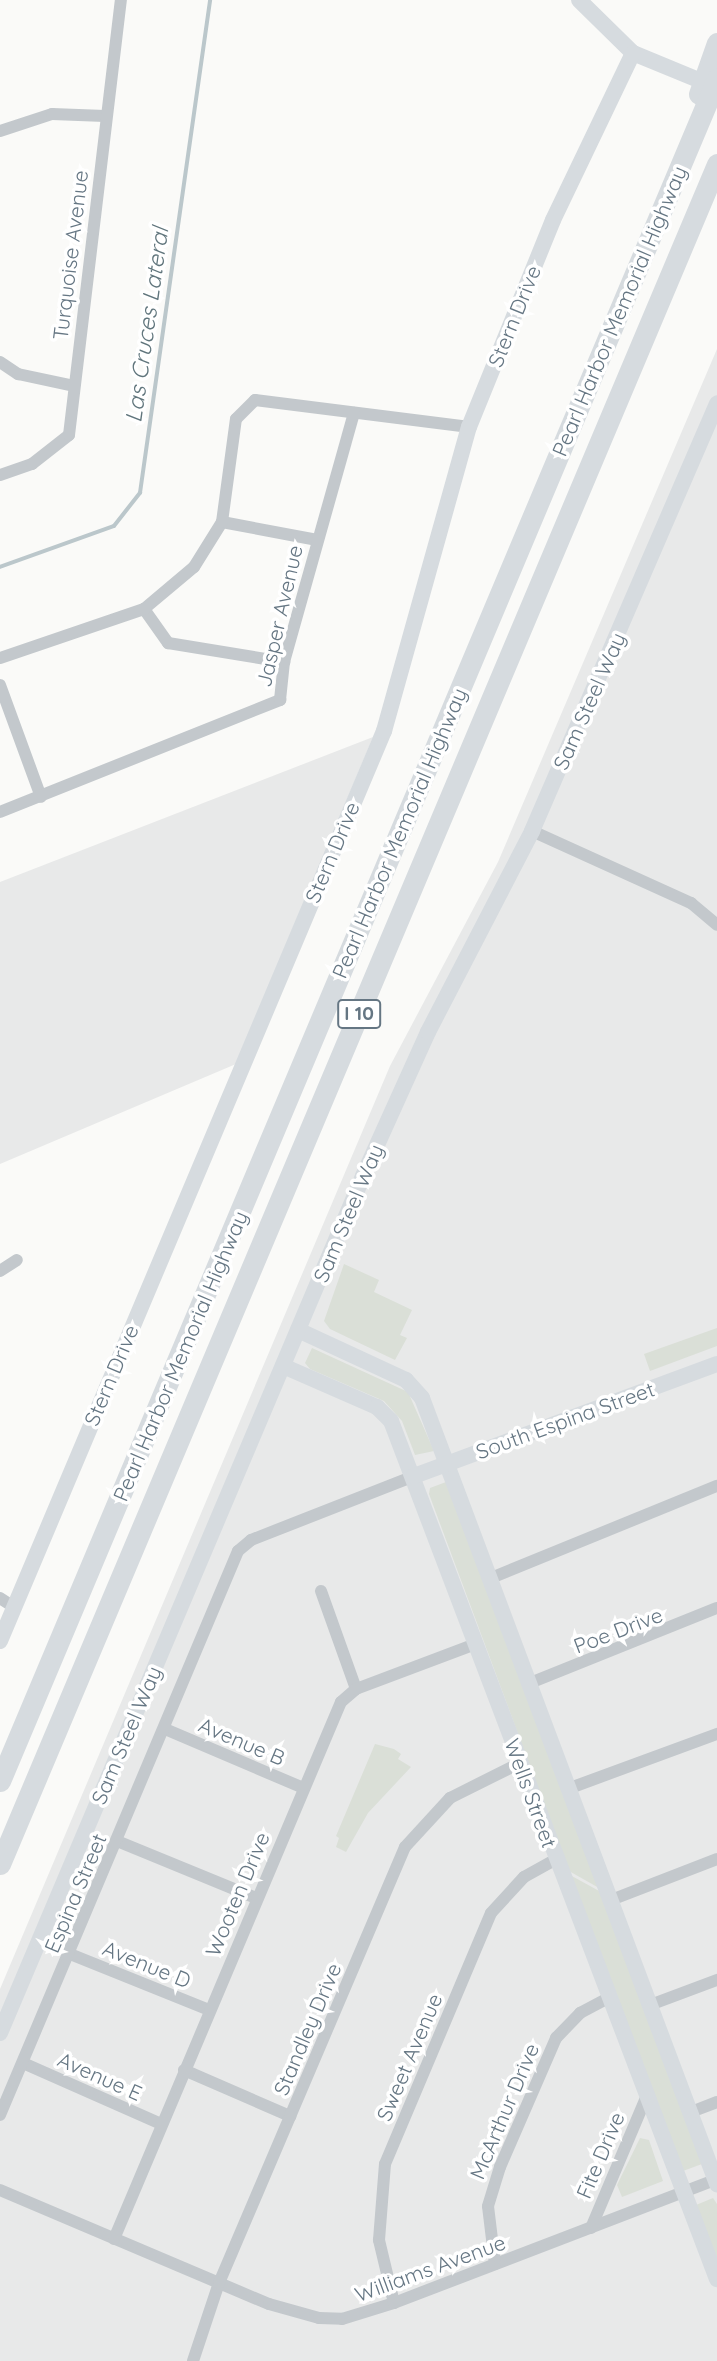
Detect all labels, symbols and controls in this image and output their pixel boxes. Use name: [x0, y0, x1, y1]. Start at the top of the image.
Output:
street label: Pearl Harbor Memorial Highway: [546, 162, 692, 460]
street label: Turquoise Avenue: [47, 169, 93, 341]
water label: Las Cruces Lateral: [120, 226, 174, 424]
street label: Stern Drive: [482, 262, 546, 370]
street label: Jasper Avenue: [250, 543, 308, 689]
street label: Sam Steel Way: [548, 629, 630, 773]
street label: Pearl Harbor Memorial Highway: [326, 684, 472, 982]
street label: Stern Drive: [299, 798, 365, 906]
road number: I 10: [336, 998, 382, 1030]
street label: Sam Steel Way: [308, 1140, 388, 1286]
street label: Pearl Harbor Memorial Highway: [107, 1207, 253, 1505]
street label: Stern Drive: [78, 1321, 144, 1429]
street label: South Espina Street: [472, 1376, 658, 1464]
street label: Poe Drive: [570, 1602, 666, 1658]
street label: Sam Steel Way: [86, 1662, 166, 1808]
street label: Avenue B: [195, 1712, 289, 1770]
street label: Wells Street: [500, 1735, 562, 1851]
street label: Wooten Drive: [199, 1828, 275, 1960]
street label: Espina Street: [39, 1830, 111, 1956]
street label: Avenue D: [99, 1935, 195, 1993]
street label: Standley Drive: [268, 1959, 346, 2099]
street label: Sweet Avenue: [371, 1989, 447, 2125]
street label: McArthur Drive: [464, 2039, 544, 2183]
street label: Avenue E: [54, 2046, 146, 2106]
street label: Fite Drive: [571, 2108, 629, 2202]
street label: Williams Avenue: [351, 2229, 509, 2307]

